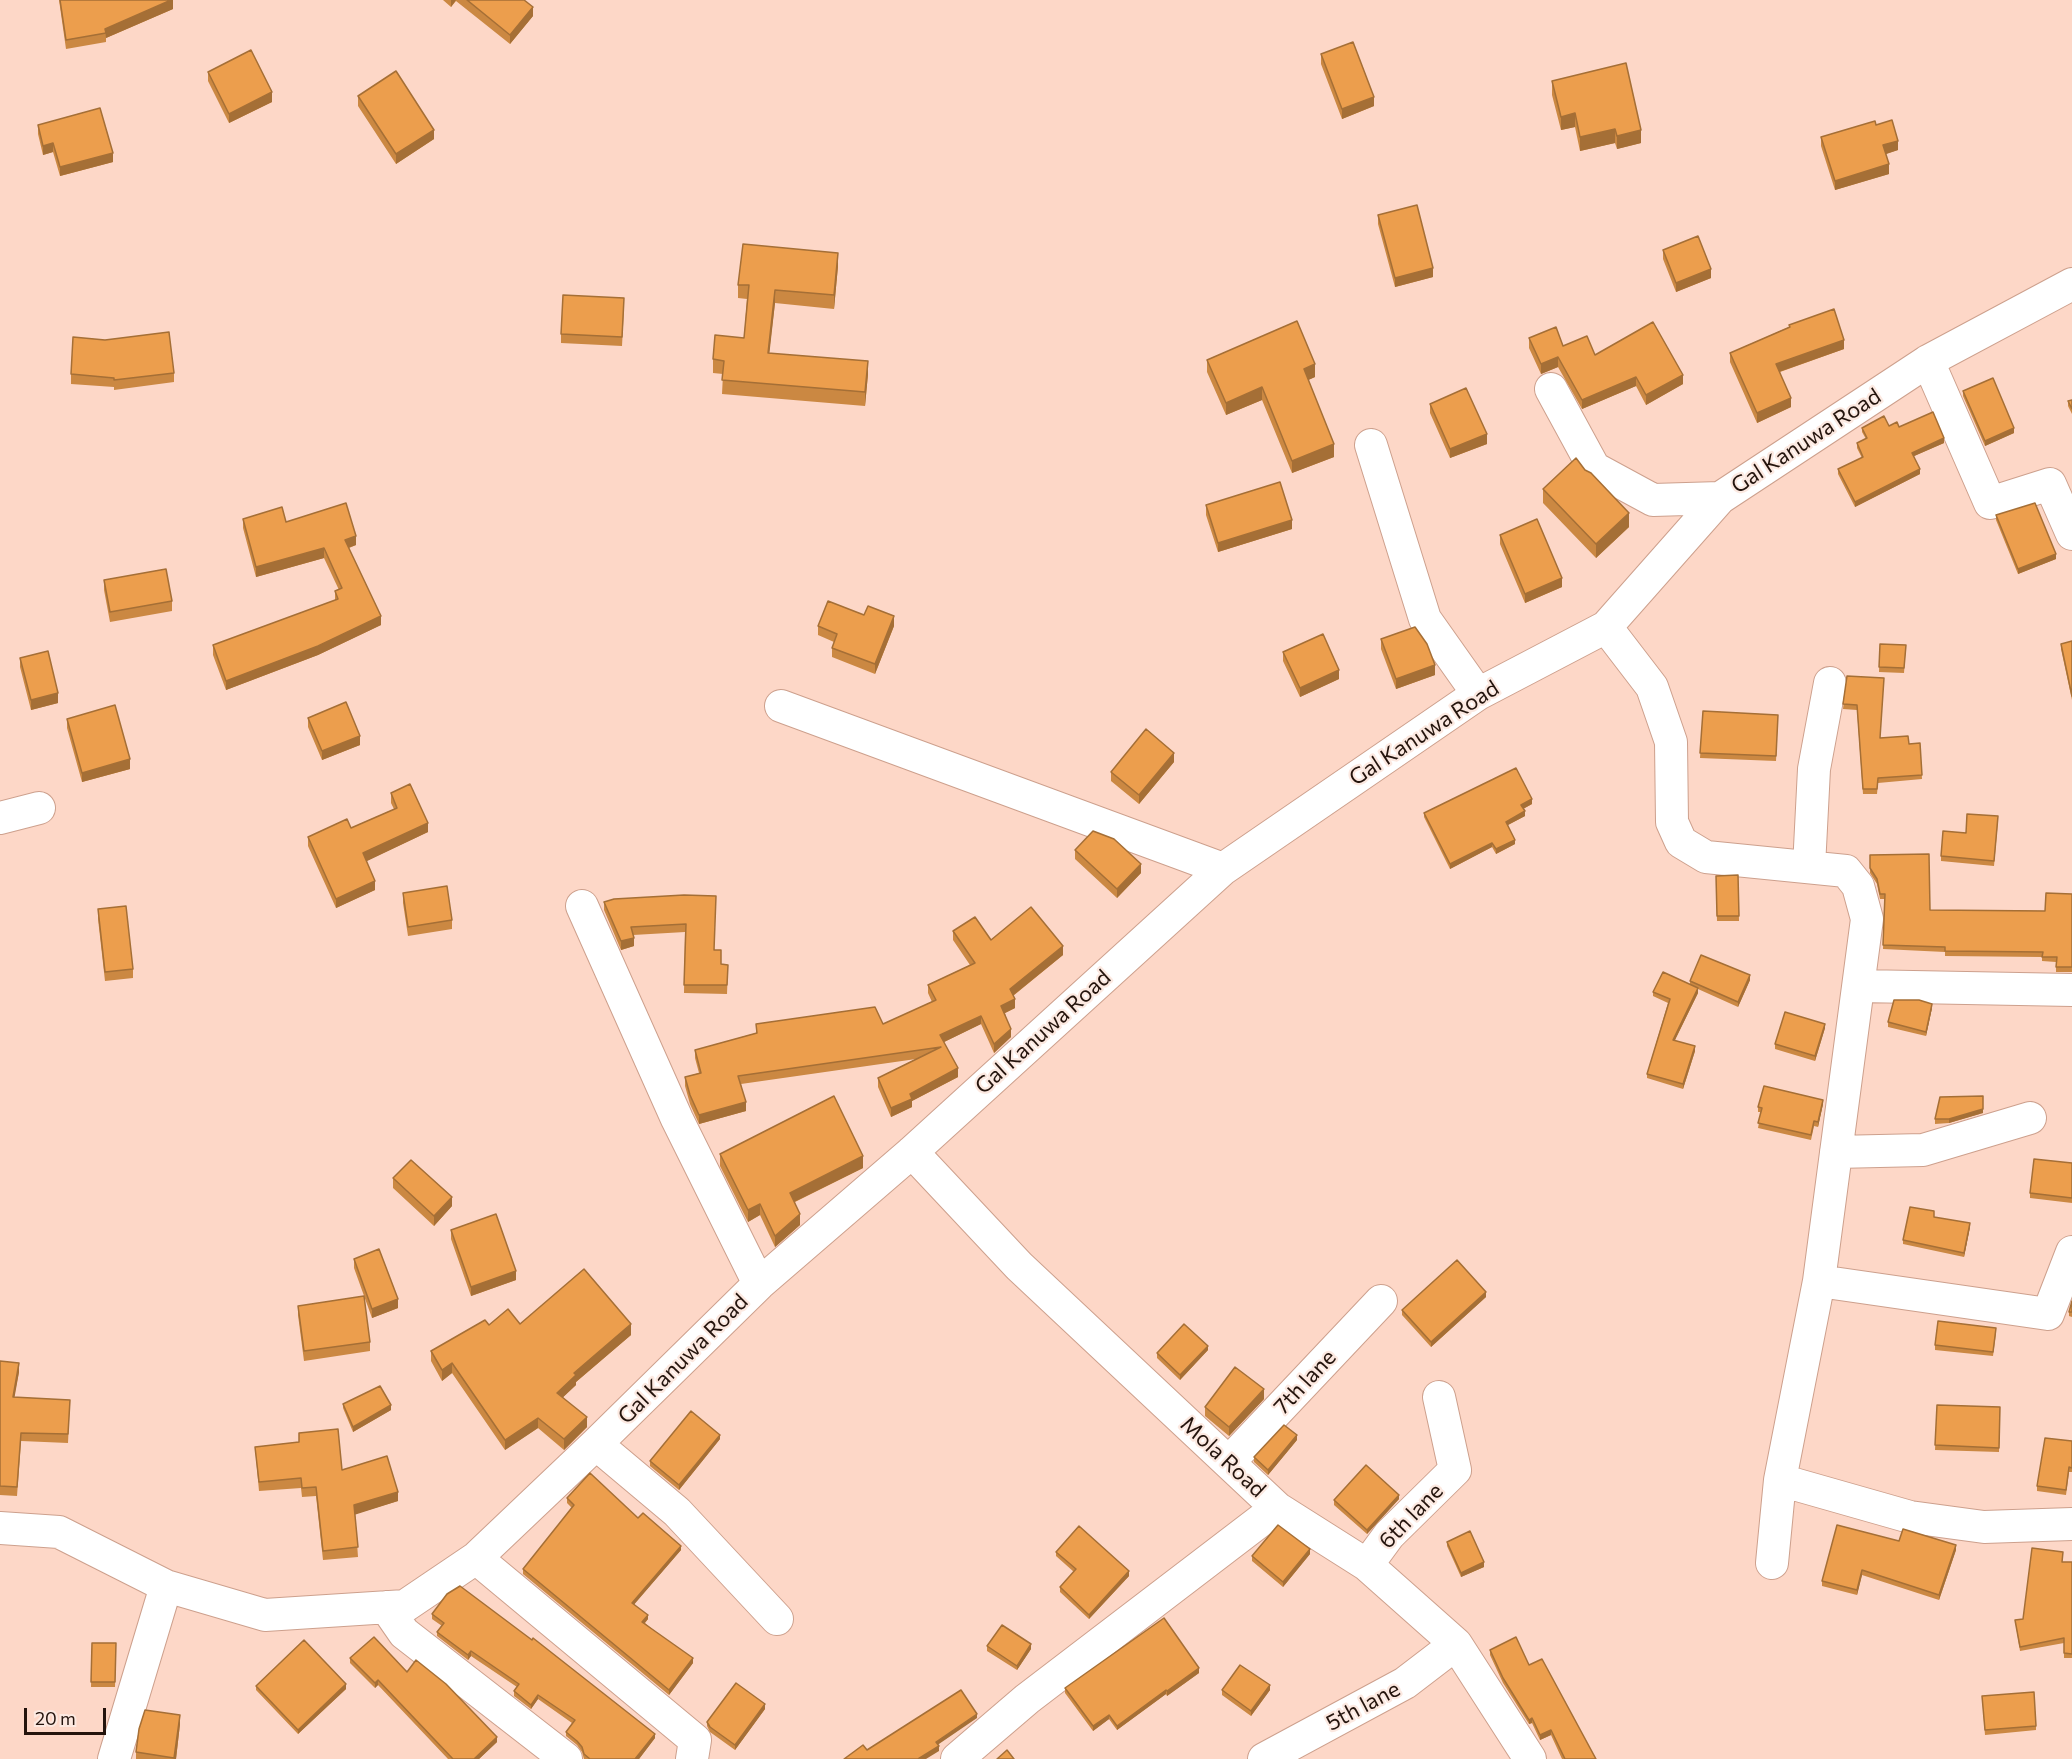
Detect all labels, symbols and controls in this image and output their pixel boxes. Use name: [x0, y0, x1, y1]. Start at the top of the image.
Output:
street label: Gal Kanuwa Road: [1726, 383, 1886, 499]
street label: Gal Kanuwa Road: [1344, 675, 1504, 791]
street label: Gal Kanuwa Road: [970, 964, 1116, 1100]
street label: Gal Kanuwa Road: [612, 1288, 754, 1430]
street label: 7th lane: [1268, 1344, 1342, 1420]
street label: Mola Road: [1175, 1411, 1271, 1503]
street label: 6th lane: [1374, 1478, 1448, 1554]
street label: 5th lane: [1322, 1676, 1404, 1736]
scale bar: [27, 1696, 110, 1734]
text: 20 m: [35, 1707, 76, 1729]

